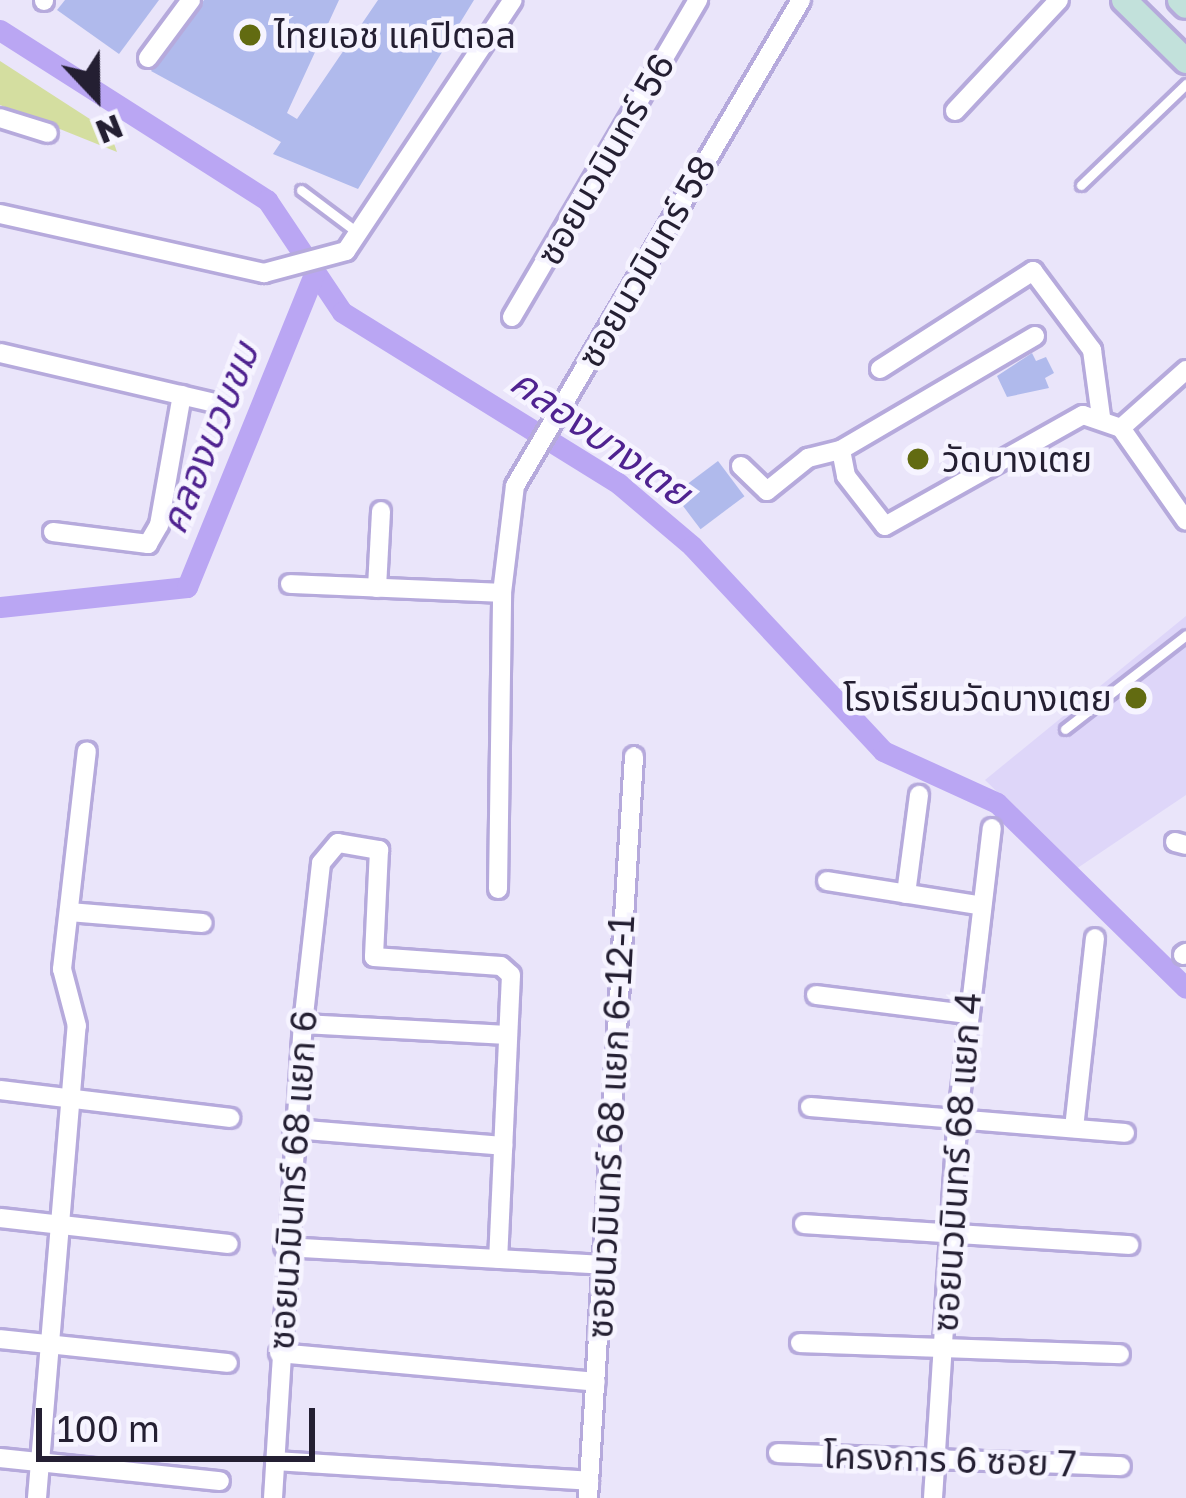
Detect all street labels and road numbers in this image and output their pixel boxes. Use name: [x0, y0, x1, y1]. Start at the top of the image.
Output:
street label: ซอยนวมินทร์ 56: [527, 46, 683, 272]
street label: ซอยนวมินทร์ 58: [568, 147, 724, 375]
street label: ซอยนวมินทร์ 68 แยก 6-12-1: [577, 914, 643, 1340]
street label: ซอยนวมินทร์ 68 แยก 4: [923, 991, 989, 1333]
street label: ซอยนวมินทร์ 68 แยก 6: [259, 1009, 325, 1351]
street label: โครงการ 6 ซอย 7: [823, 1433, 1077, 1485]

